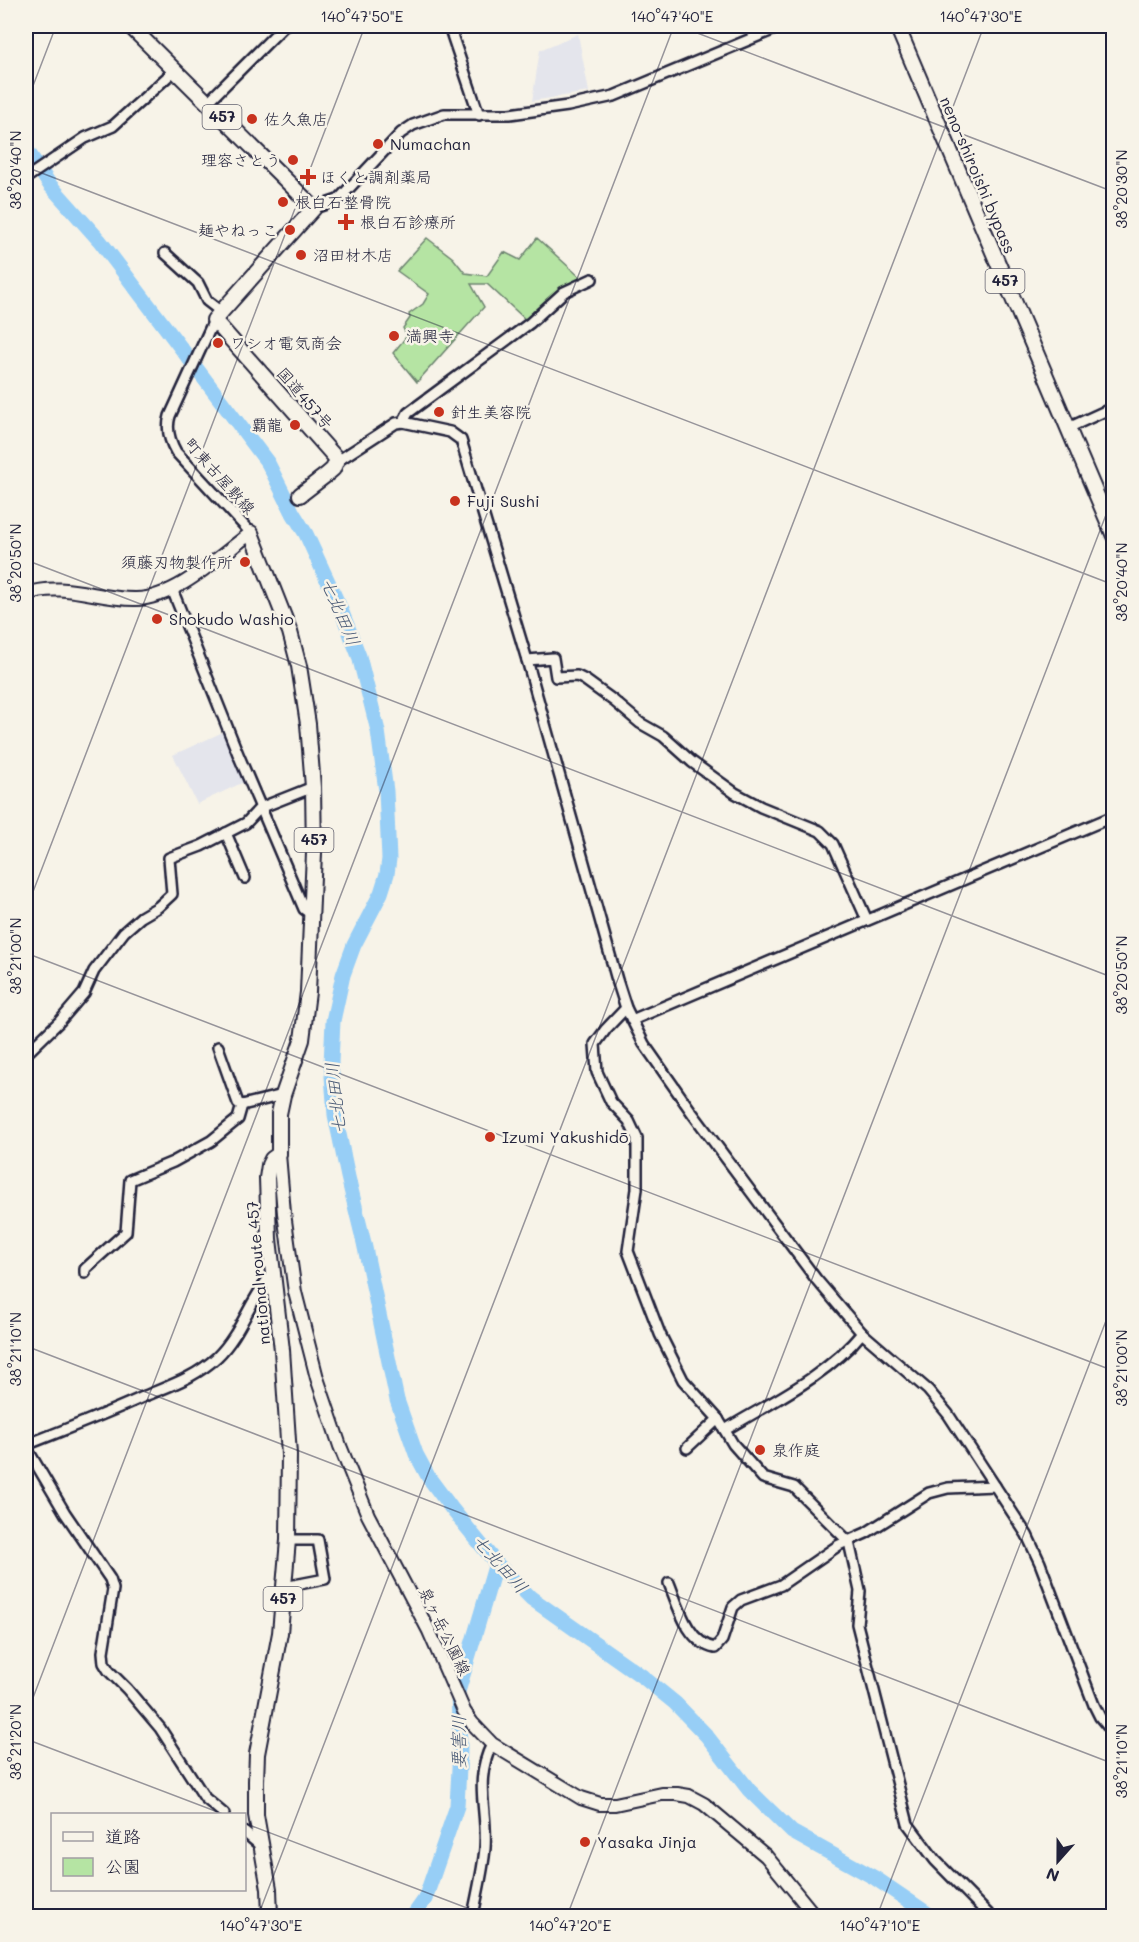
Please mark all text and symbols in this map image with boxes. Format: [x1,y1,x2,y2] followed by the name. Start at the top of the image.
[321,6,404,26] text: 140°47'50"E
[631,6,714,26] text: 140°47'40"E
[940,6,1023,26] text: 140°47'30"E
[936,93,1021,257] street label: neno-shiroishi bypass
[202,105,242,129] road number: 457
[264,108,328,129] place label: 佐久魚店
[245,112,259,126] marker: 佐久魚店
[5,131,25,210] text: 38°20'40"N
[390,133,471,154] place label: Numachan
[371,137,385,151] marker: Numachan
[201,149,281,170] place label: 理容さとう
[1111,150,1131,228] text: 38°20'30"N
[286,153,300,167] marker: 理容さとう
[320,166,432,187] place label: ほくと調剤薬局
[301,170,315,184] marker: ほくと調剤薬局
[295,191,391,212] place label: 根白石整骨院
[276,195,290,209] marker: 根白石整骨院
[360,211,456,232] place label: 根白石診療所
[337,213,355,231] marker: 根白石診療所
[198,219,278,240] place label: 麺やねっこ
[283,223,297,237] marker: 麺やねっこ
[313,244,393,265] place label: 沼田材木店
[294,248,308,262] marker: 沼田材木店
[986,269,1024,293] road number: 457
[406,325,454,346] place label: 満興寺
[387,329,401,343] marker: 満興寺
[230,332,342,353] place label: ワシオ電気商会
[211,336,225,350] marker: ワシオ電気商会
[273,362,338,433] street label: 国道457号
[451,401,531,422] place label: 針生美容院
[432,405,446,419] marker: 針生美容院
[251,414,283,435] place label: 覇龍
[288,418,302,432] marker: 覇龍
[180,433,260,518] street label: 町東古屋敷線
[467,490,540,511] place label: Fuji Sushi
[448,494,462,508] marker: Fuji Sushi
[5,524,25,602] text: 38°20'50"N
[1111,543,1131,622] text: 38°20'40"N
[121,551,233,572] place label: 須藤刃物製作所
[238,555,252,569] marker: 須藤刃物製作所
[316,574,366,649] water label: 七北田川
[169,608,294,629] place label: Shokudo Washio
[150,612,164,626] marker: Shokudo Washio
[294,828,334,852] road number: 457
[5,918,25,994] text: 38°21'00"N
[1111,936,1131,1014] text: 38°20'50"N
[319,1061,351,1135] water label: 七北田川
[502,1126,628,1147] place label: Izumi Yakushidō
[483,1130,497,1144] marker: Izumi Yakushidō
[241,1200,274,1346] street label: national route 457
[5,1312,25,1386] text: 38°21'10"N
[1111,1330,1131,1406] text: 38°21'00"N
[772,1439,820,1460] place label: 泉作庭
[753,1443,767,1457] marker: 泉作庭
[468,1529,534,1598] water label: 七北田川
[415,1583,476,1679] street label: 泉ヶ岳公園線
[264,1587,302,1611] road number: 457
[5,1704,25,1780] text: 38°21'20"N
[446,1715,470,1769] water label: 要害川
[1111,1724,1131,1798] text: 38°21'10"N
[51,1813,246,1891] legend
[105,1824,141,1848] text: 道路
[597,1831,697,1852] place label: Yasaka Jinja
[1028,1831,1088,1891] north arrow
[578,1835,592,1849] marker: Yasaka Jinja
[105,1854,141,1878] text: 公園
[1043,1863,1062,1887] text: N
[220,1915,303,1935] text: 140°47'30"E
[529,1915,612,1935] text: 140°47'20"E
[840,1915,921,1935] text: 140°47'10"E

